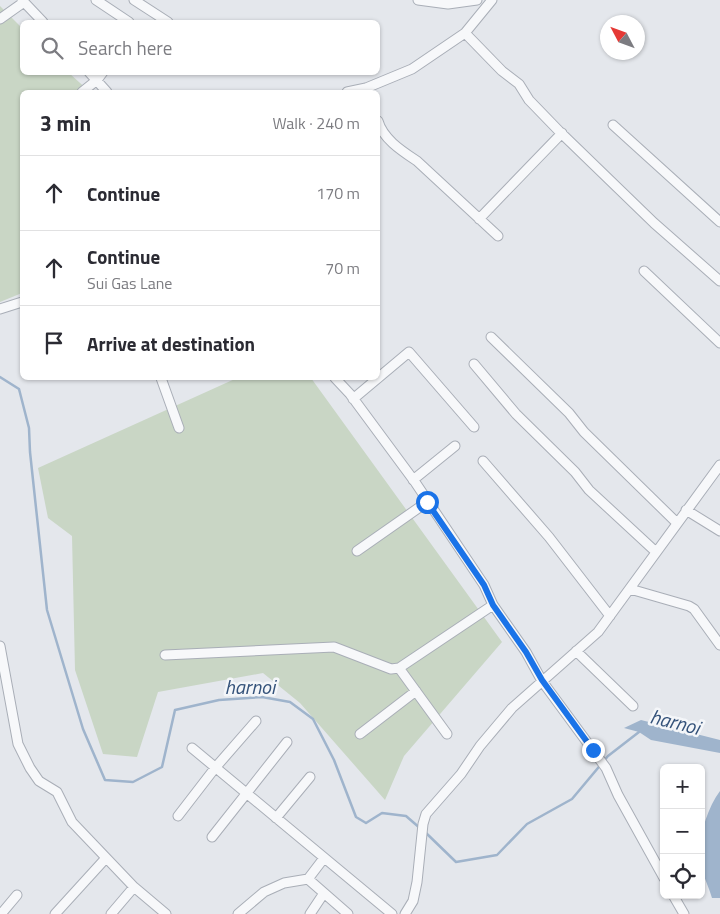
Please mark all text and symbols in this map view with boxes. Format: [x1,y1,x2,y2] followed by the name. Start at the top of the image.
[600,15,645,60] north arrow
[20,20,380,75] search box
[78,33,172,62] text: Search here
[38,34,66,62] icon: search
[40,107,91,139] text: 3 min
[272,111,360,135] text: Walk · 240 m
[40,179,68,207] icon: ahead
[87,179,160,208] text: Continue
[316,181,360,205] text: 170 m
[87,242,160,271] text: Continue
[40,254,68,282] icon: ahead
[325,256,360,280] text: 70 m
[87,271,172,295] text: Sui Gas Lane
[40,329,68,357] icon: arrive
[87,329,255,358] text: Arrive at destination
[416,491,439,514] route start
[225,671,278,702] water label: harnoi
[647,700,706,743] water label: harnoi
[582,739,605,762] route end
[660,764,705,899] map controls
[660,764,705,809] button: +
[660,809,705,854] button: −
[660,854,705,899] button: locate

